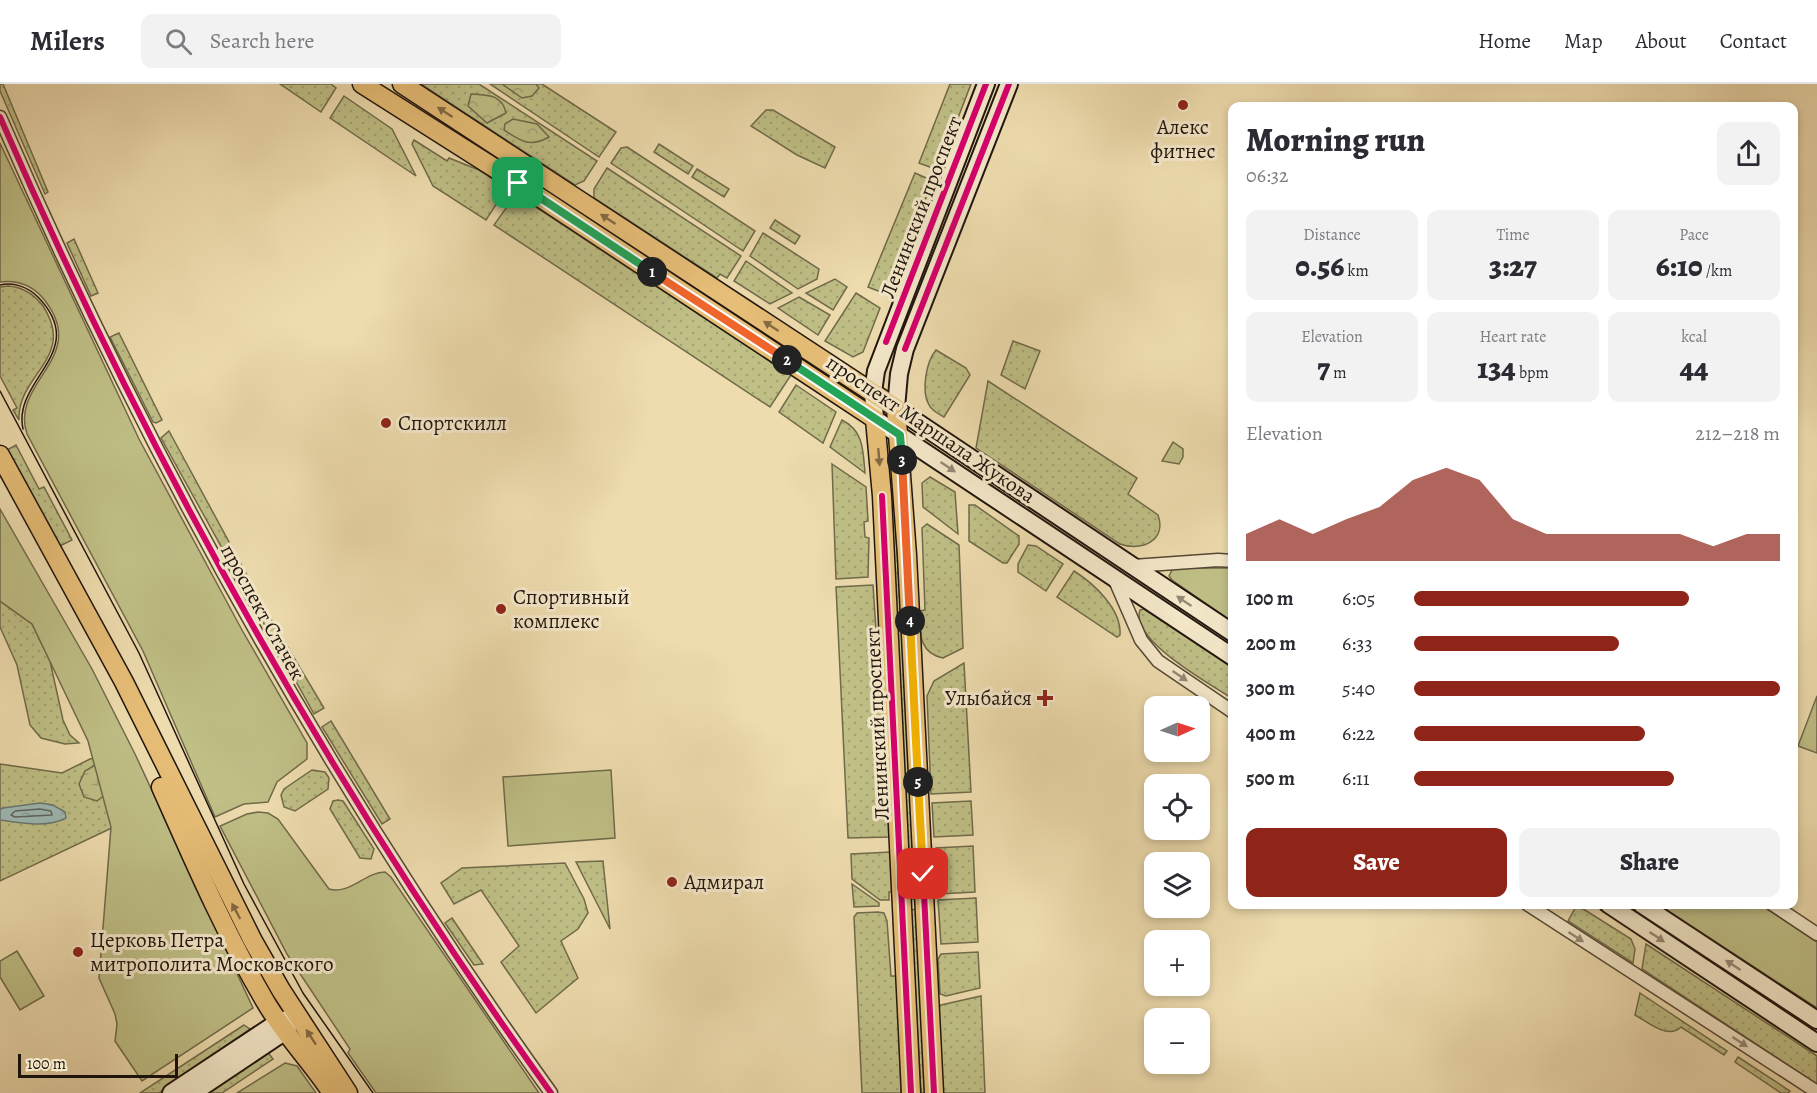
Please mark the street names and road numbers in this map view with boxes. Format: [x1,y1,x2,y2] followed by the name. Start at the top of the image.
[873,112,969,302] street label: Ленинский проспект
[821,348,1041,510] street label: проспект Маршала Жукова
[214,539,312,685] street label: проспект Стачек
[858,627,896,821] street label: Ленинский проспект

